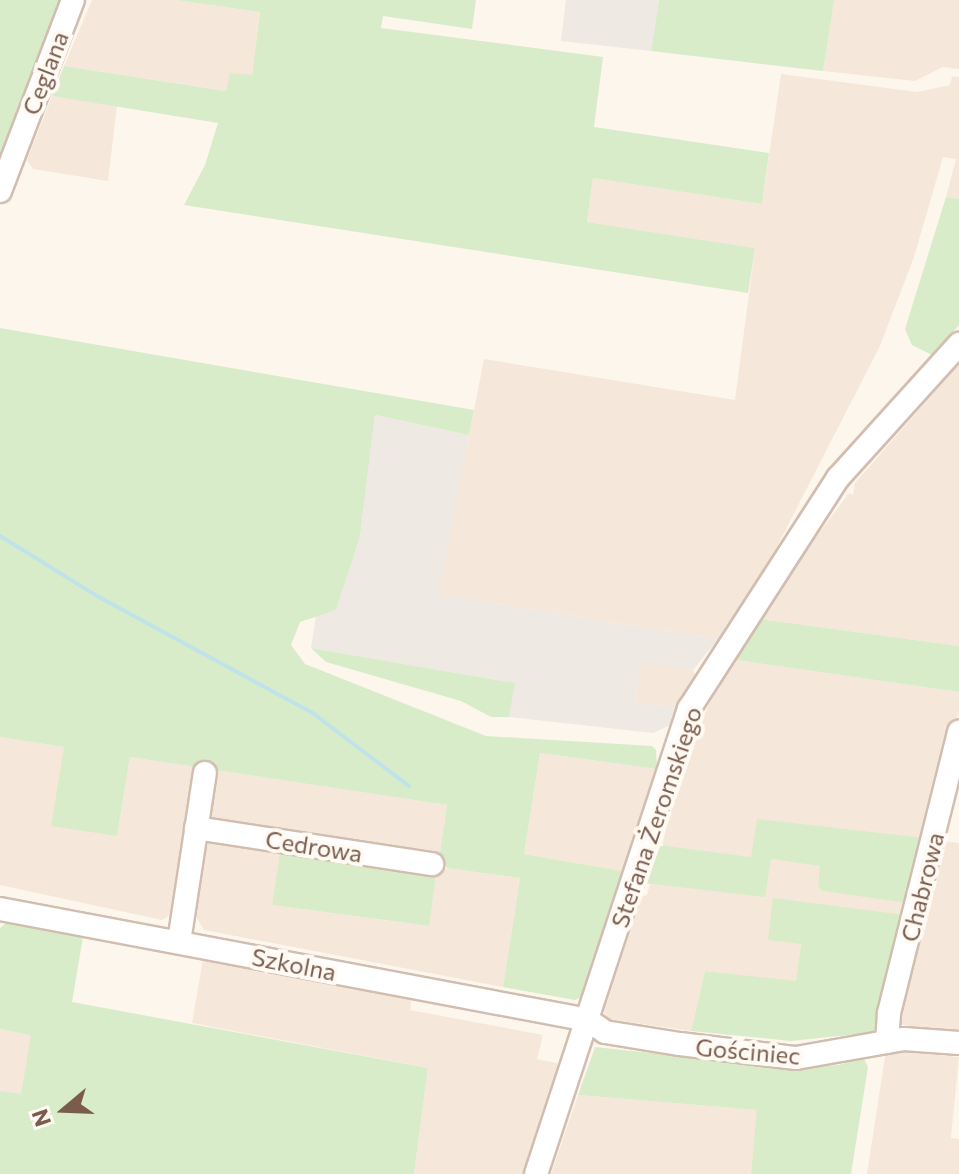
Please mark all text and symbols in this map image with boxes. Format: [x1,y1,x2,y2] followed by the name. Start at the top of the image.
[16,27,74,119] street label: Ceglana
[605,703,707,931] street label: Stefana Żeromskiego
[264,824,364,868] street label: Cedrowa
[895,829,949,945] street label: Chabrowa
[249,942,339,986] street label: Szkolna
[694,1032,802,1070] street label: Gościniec
[24,1070,104,1150] north arrow
[25,1106,56,1130] text: N

